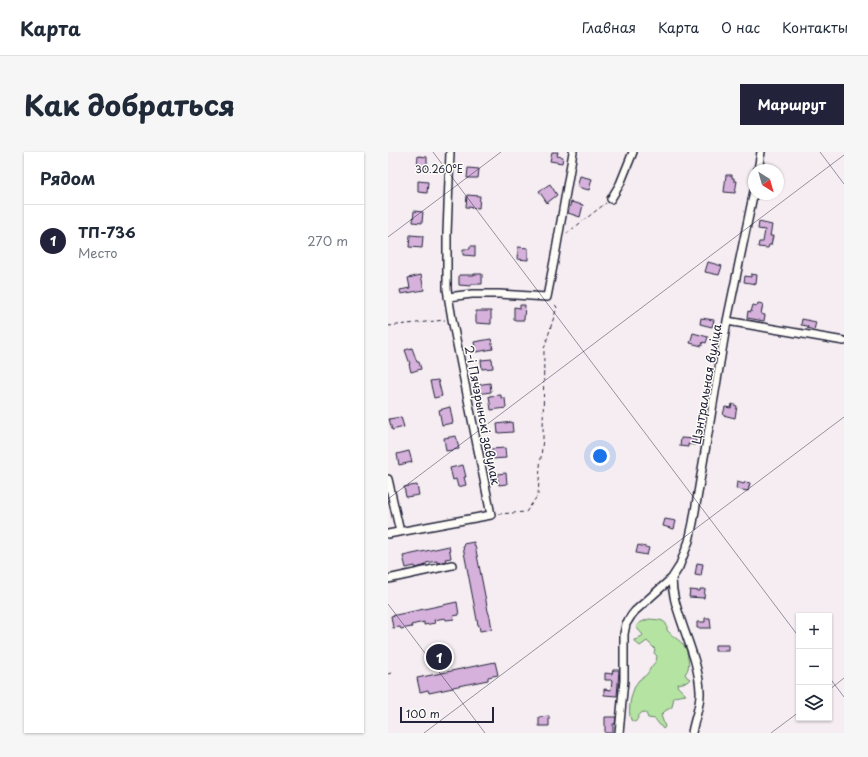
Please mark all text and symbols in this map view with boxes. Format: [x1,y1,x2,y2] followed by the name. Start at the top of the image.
[20,14,81,42] text: Карта
[582,17,636,38] text: Главная
[658,17,699,38] text: Карта
[721,17,760,38] text: О нас
[782,17,848,38] text: Контакты
[24,83,235,126] text: Как добраться
[740,84,844,125] button: Маршрут
[415,161,463,176] text: 30.260°E
[748,164,784,200] north arrow
[40,165,95,191] text: Рядом
[78,220,135,243] text: ТП-736
[50,231,56,250] text: 1
[307,231,348,250] text: 270 m
[78,243,118,262] text: Место
[687,322,726,446] street label: Цэнтральная вуліца
[461,344,506,487] street label: 2-і Пячэрынскі завулак
[590,446,610,466] your location
[796,613,832,721] map controls
[796,613,832,649] button: +
[426,642,452,672] pin: 1
[796,649,832,685] button: −
[796,685,832,721] button: layers
[400,705,494,724] scale bar
[406,705,440,722] text: 100 m

